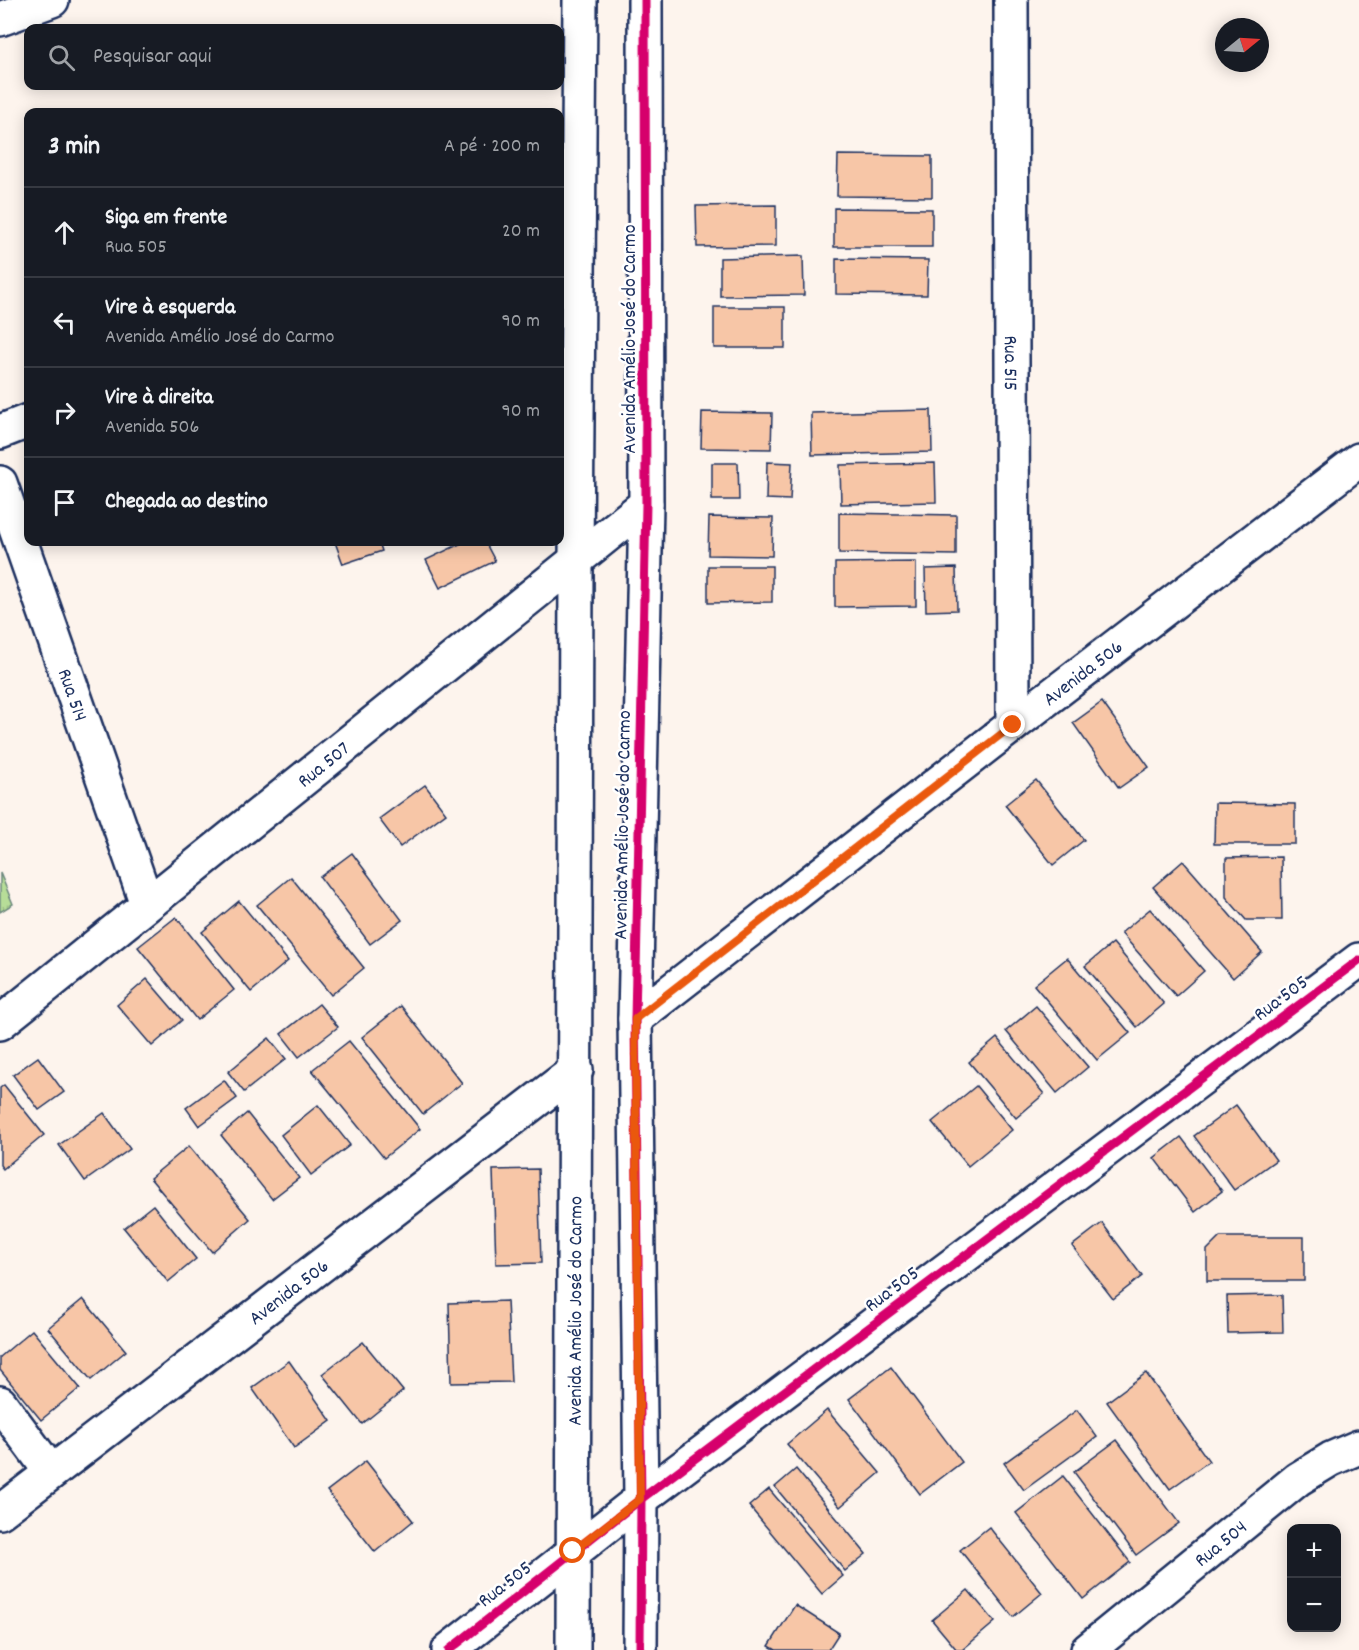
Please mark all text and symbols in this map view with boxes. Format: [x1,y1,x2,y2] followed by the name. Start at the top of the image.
[1215,18,1269,72] north arrow
[24,24,564,90] search box
[45,41,78,74] icon: search
[93,42,212,73] text: Pesquisar aqui
[48,129,100,166] text: 3 min
[444,133,540,161] text: A pé · 200 m
[105,203,227,234] text: Siga em frente
[48,216,81,249] icon: ahead
[502,218,540,246] text: 20 m
[617,224,645,454] street label: Avenida Amélio José do Carmo
[105,234,167,262] text: Rua 505
[105,293,235,324] text: Vire à esquerda
[48,306,81,339] icon: left
[502,308,540,336] text: 90 m
[105,324,334,352] text: Avenida Amélio José do Carmo
[995,335,1023,391] street label: Rua 515
[105,383,213,414] text: Vire à direita
[48,396,81,429] icon: right
[502,398,540,426] text: 90 m
[105,414,199,442] text: Avenida 506
[48,486,81,519] icon: arrive
[105,487,268,518] text: Chegada ao destino
[1038,635,1130,714] street label: Avenida 506
[49,665,93,726] street label: Rua 514
[608,710,640,940] street label: Avenida Amélio José do Carmo
[999,711,1025,737] route end
[292,736,357,796] street label: Rua 507
[1249,970,1315,1029] street label: Rua 505
[563,1196,591,1426] street label: Avenida Amélio José do Carmo
[244,1254,336,1333] street label: Avenida 506
[860,1261,926,1320] street label: Rua 505
[1189,1515,1254,1575] street label: Rua 504
[1287,1524,1341,1632] map controls
[1287,1524,1341,1578] button: +
[559,1537,585,1563] route start
[473,1555,539,1615] street label: Rua 505
[1287,1578,1341,1632] button: −

